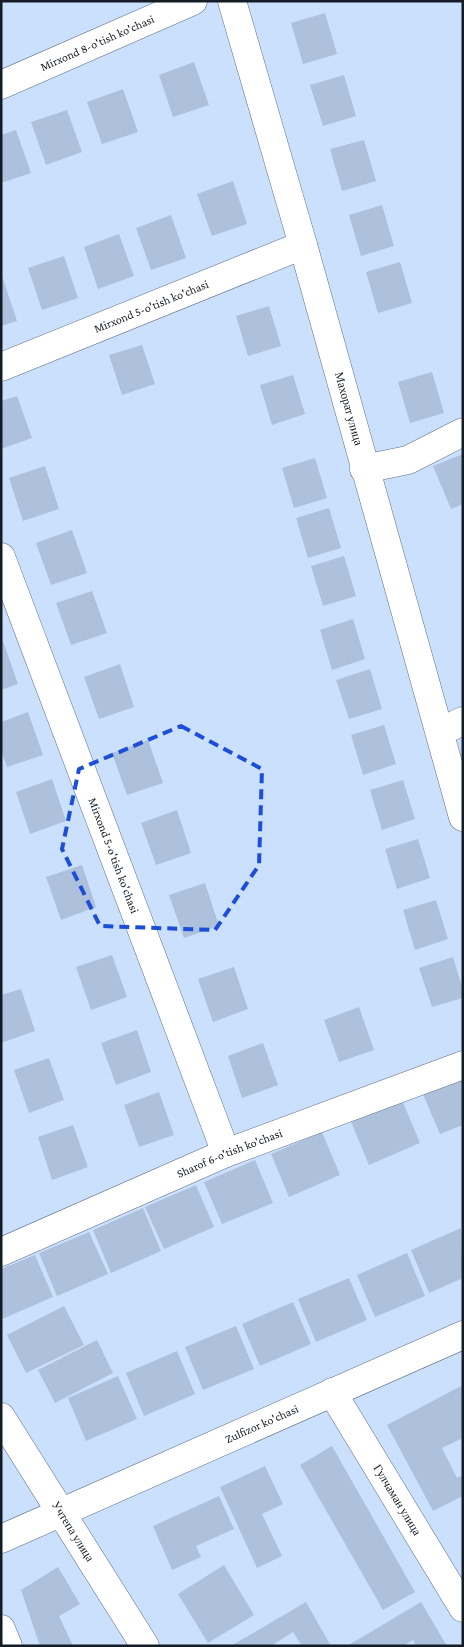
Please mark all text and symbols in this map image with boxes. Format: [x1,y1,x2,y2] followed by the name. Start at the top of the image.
[38,12,156,74] street label: Mirxond 8-o'tish ko'chasi
[92,277,211,336] street label: Mirxond 5-o'tish ko'chasi
[332,370,366,448] street label: Махорат улица
[86,796,142,915] street label: Mirxond 5-o'tish ko'chasi
[175,1126,284,1181] street label: Sharof 6-o'tish ko'chasi
[223,1402,301,1446] street label: Zulfizor ko'chasi
[370,1462,425,1538] street label: Гулчаман улица
[49,1498,97,1565] street label: Учтепа улица

